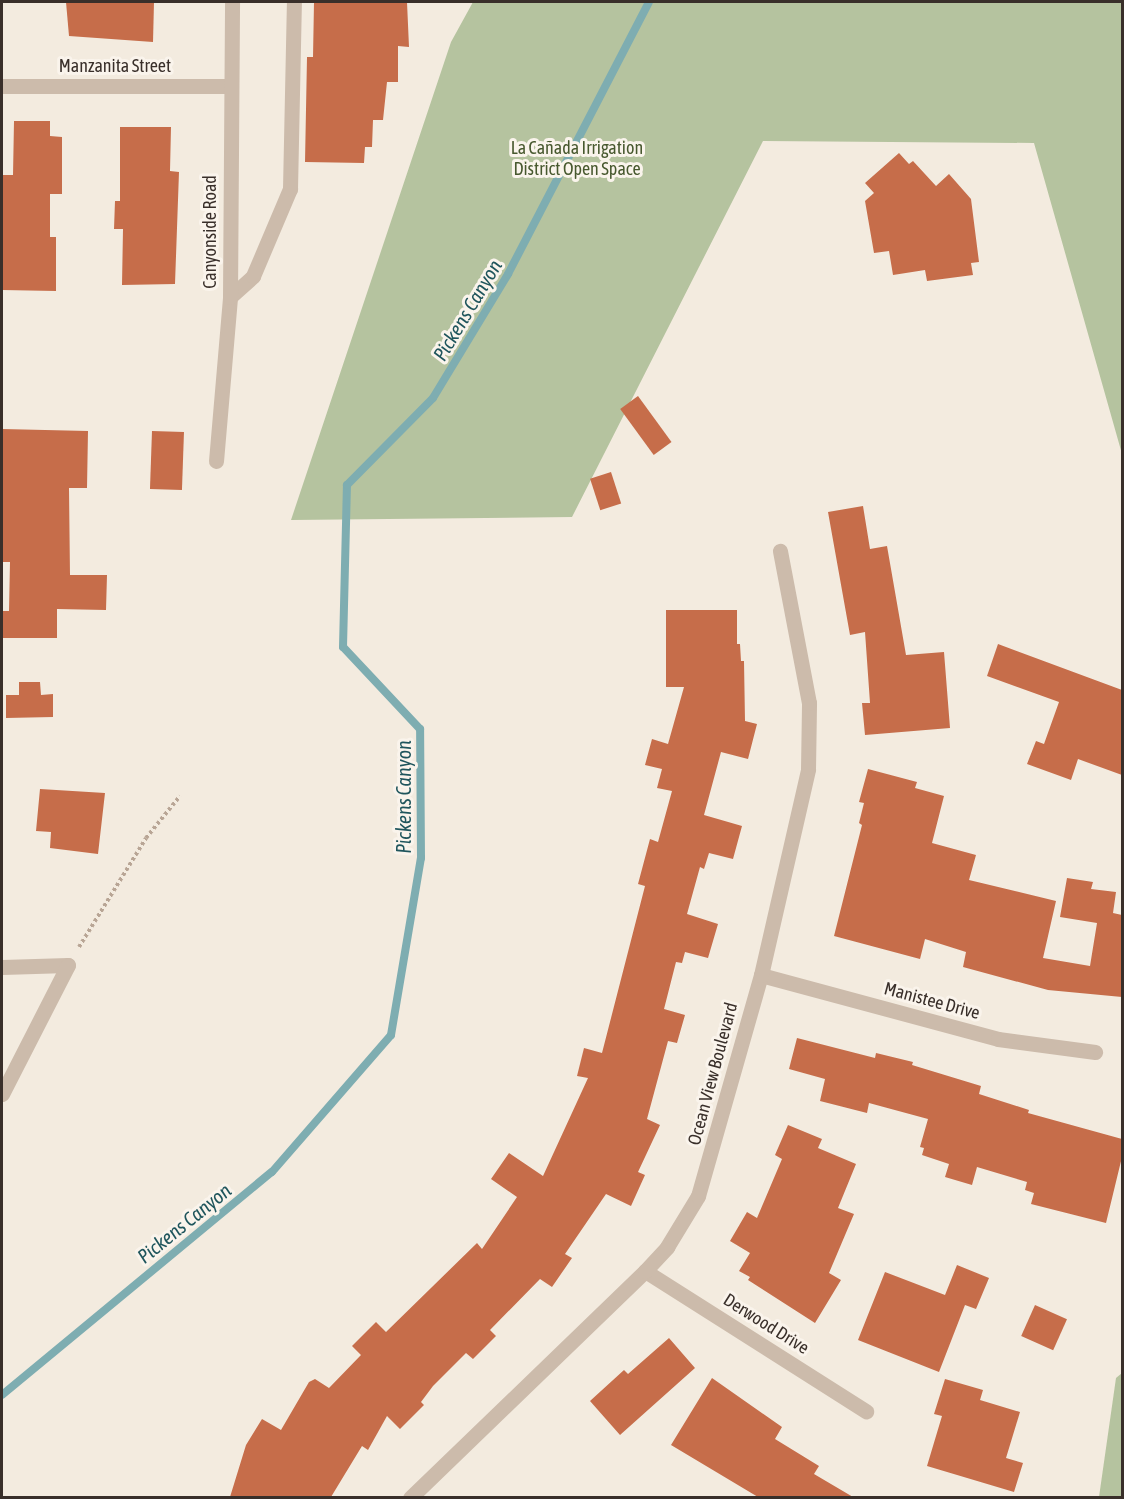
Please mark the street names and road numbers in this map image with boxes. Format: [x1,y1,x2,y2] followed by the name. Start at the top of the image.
[59,55,171,77] street label: Manzanita Street
[199,175,221,289] street label: Canyonside Road
[882,978,982,1024] street label: Manistee Drive
[684,1000,742,1148] street label: Ocean View Boulevard
[719,1289,813,1359] street label: Derwood Drive

